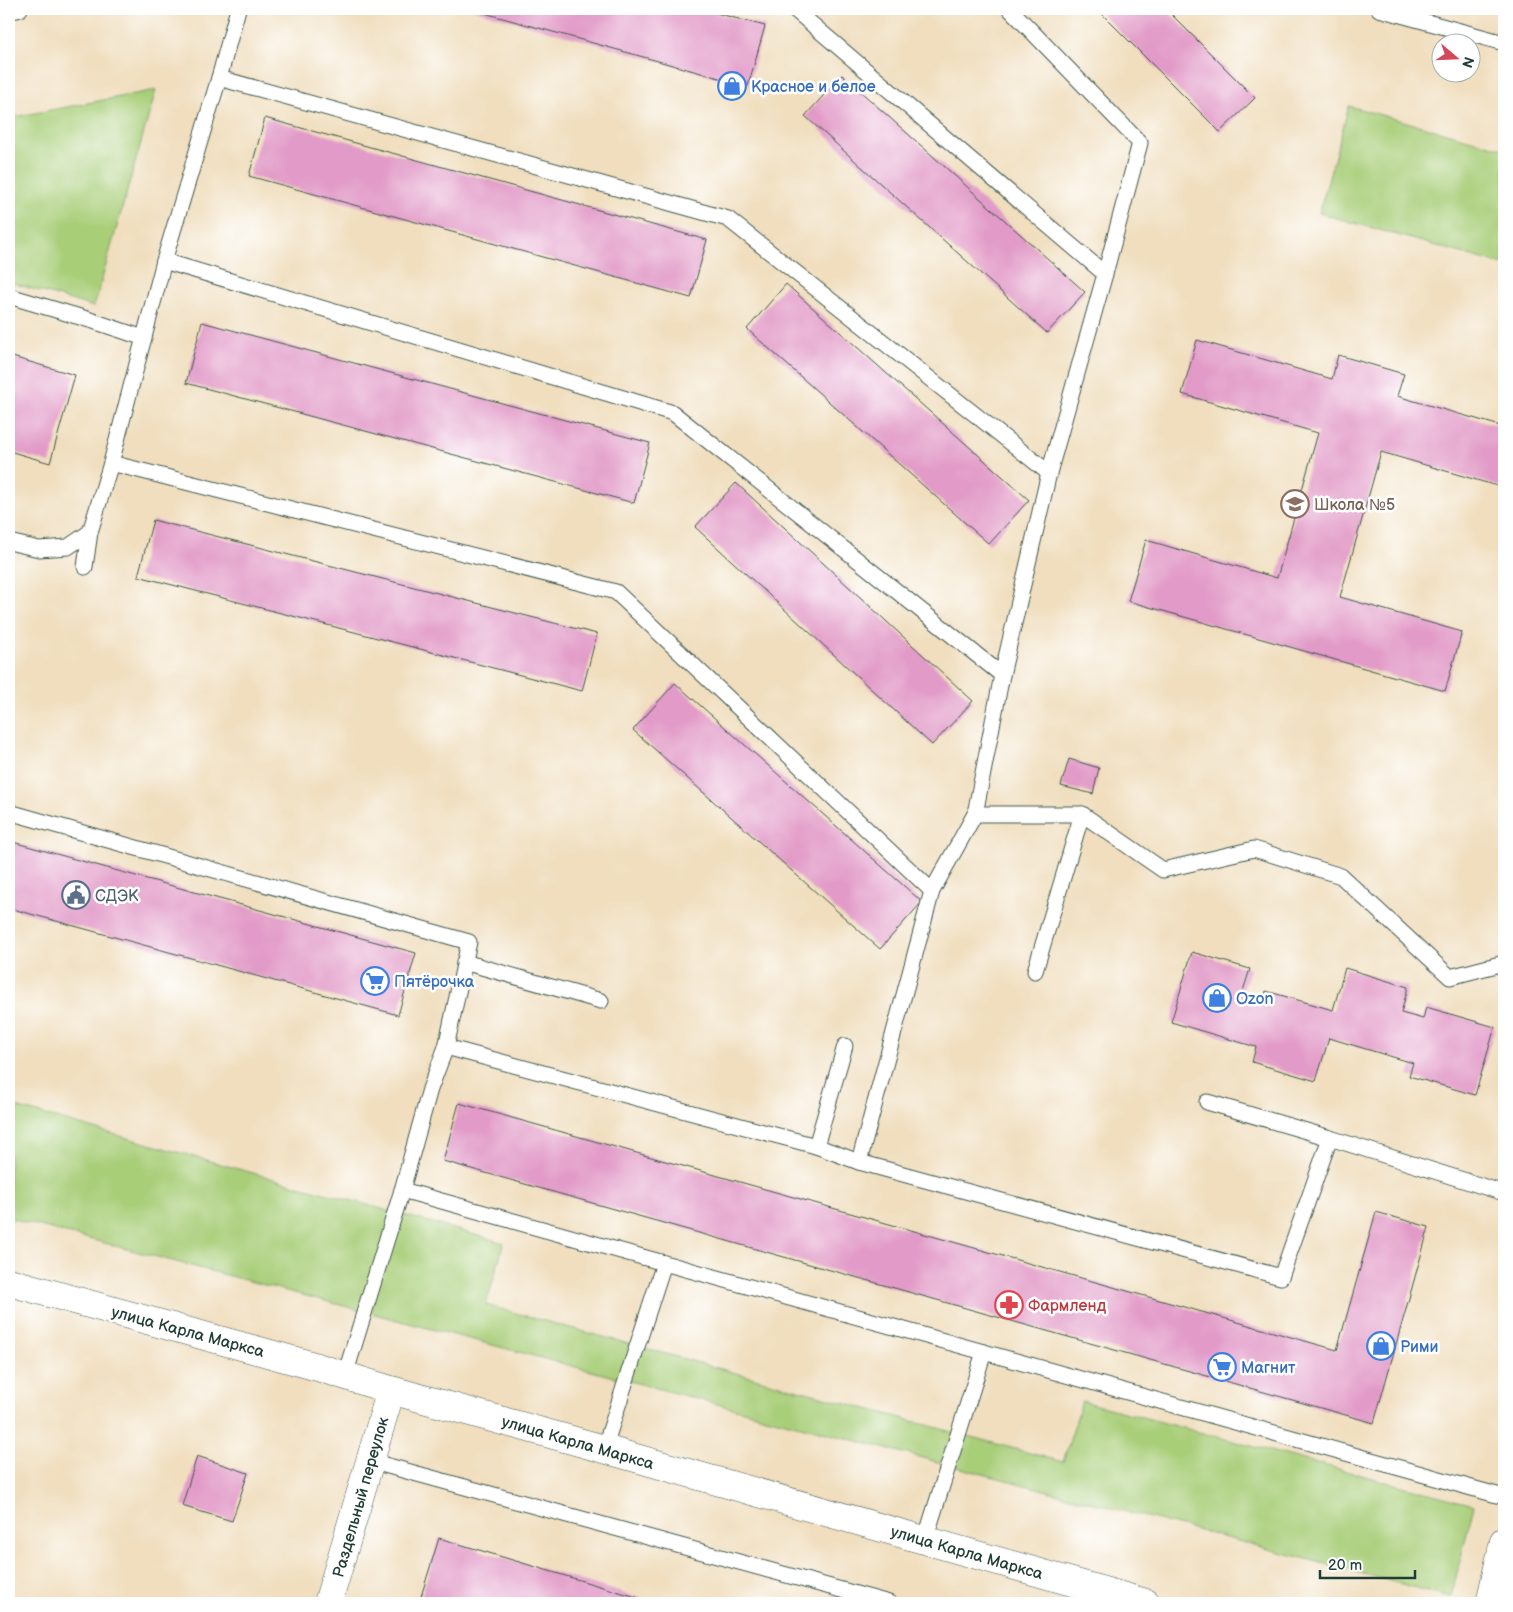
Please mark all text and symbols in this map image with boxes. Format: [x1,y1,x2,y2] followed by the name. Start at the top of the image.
[1430,32,1480,82] north arrow
[1458,54,1478,70] text: N
[717,71,747,101] shop icon: Красное и белое
[751,78,876,97] place label: Красное и белое
[1280,489,1310,519] school or university icon: Школа №5
[1314,496,1395,515] place label: Школа №5
[61,880,91,910] public building icon: СДЭК
[95,887,139,906] place label: СДЭК
[360,966,390,996] supermarket icon: Пятёрочка
[394,973,475,992] place label: Пятёрочка
[1202,983,1232,1013] shop icon: Ozon
[1236,990,1274,1009] place label: Ozon
[994,1290,1024,1320] pharmacy icon: Фармленд
[1028,1297,1106,1316] place label: Фармленд
[109,1303,267,1362] street label: улица Карла Маркса
[1366,1331,1396,1361] shop icon: Рими
[1400,1338,1439,1357] place label: Рими
[1207,1352,1237,1382] supermarket icon: Магнит
[1241,1359,1296,1378] place label: Магнит
[499,1413,656,1474] street label: улица Карла Маркса
[329,1414,394,1580] street label: Раздельный переулок
[888,1523,1045,1584] street label: улица Карла Маркса
[1320,1547,1416,1579] scale bar
[1328,1556,1362,1575] text: 20 m

